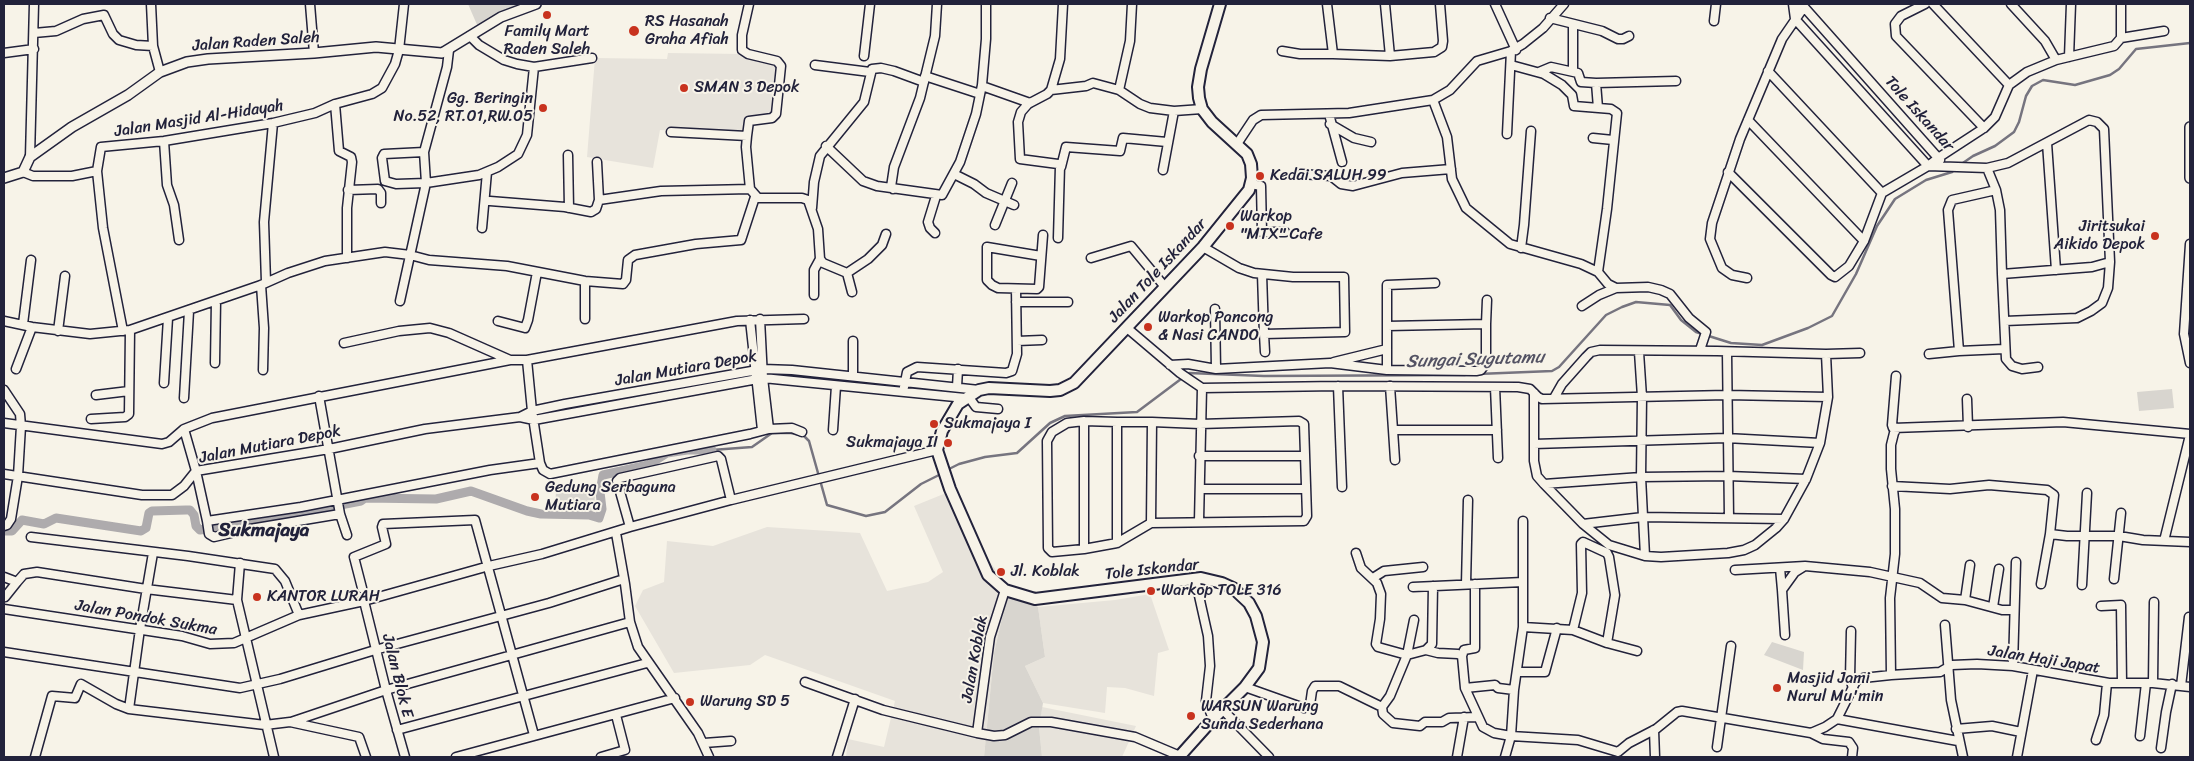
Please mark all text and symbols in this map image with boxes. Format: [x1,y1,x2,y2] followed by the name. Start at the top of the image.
[541,9,553,21] marker: Family Mart Raden Saleh
[645,12,729,50] place label: RS Hasanah Graha Afiah
[504,22,590,60] place label: Family Mart Raden Saleh
[627,24,641,38] marker: RS Hasanah Graha Afiah
[192,28,320,56] street label: Jalan Raden Saleh
[1880,72,1958,156] street label: Tole Iskandar
[694,78,799,98] place label: SMAN 3 Depok
[678,82,690,94] marker: SMAN 3 Depok
[393,89,533,127] place label: Gg. Beringin No.52, RT.01,RW.05
[113,96,285,142] street label: Jalan Masjid Al-Hidayah
[537,102,549,114] marker: Gg. Beringin No.52, RT.01,RW.05
[1270,166,1387,186] place label: Kedai SALUH 99
[1254,170,1266,182] marker: Kedai SALUH 99
[1240,207,1323,245] place label: Warkop "MTX" Cafe
[1105,215,1211,327] street label: Jalan Tole Iskandar
[2054,217,2145,255] place label: Jiritsukai Aikido Depok
[1224,220,1236,232] marker: Warkop "MTX" Cafe
[2149,230,2161,242] marker: Jiritsukai Aikido Depok
[1158,308,1273,346] place label: Warkop Pancong & Nasi CANDO
[1142,321,1154,333] marker: Warkop Pancong & Nasi CANDO
[614,347,758,391] street label: Jalan Mutiara Depok
[1405,347,1545,373] water label: Sungai Sugutamu
[944,414,1031,434] place label: Sukmajaya I
[928,418,940,430] marker: Sukmajaya I
[198,422,342,468] street label: Jalan Mutiara Depok
[846,433,938,453] place label: Sukmajaya II
[942,437,954,449] marker: Sukmajaya II
[545,478,676,516] place label: Gedung Serbaguna Mutiara
[529,491,541,503] marker: Gedung Serbaguna Mutiara
[219,520,309,542] district label: Sukmajaya
[1104,556,1200,584] street label: Tole Iskandar
[1011,562,1080,582] place label: Jl. Koblak
[995,566,1007,578] marker: Jl. Koblak
[1161,581,1282,601] place label: Warkop TOLE 316
[1145,585,1157,597] marker: Warkop TOLE 316
[267,587,380,607] place label: KANTOR LURAH
[251,591,263,603] marker: KANTOR LURAH
[73,596,219,640] street label: Jalan Pondok Sukma
[958,614,992,704] street label: Jalan Koblak
[377,632,417,720] street label: Jalan Blok E
[1987,642,2101,678] street label: Jalan Haji Japat
[1787,669,1883,707] place label: Masjid Jami Nurul Mu'min
[1771,682,1783,694] marker: Masjid Jami Nurul Mu'min
[700,692,790,712] place label: Warung SD 5
[684,696,696,708] marker: Warung SD 5
[1201,697,1323,735] place label: WARSUN Warung Sunda Sederhana
[1185,710,1197,722] marker: WARSUN Warung Sunda Sederhana

